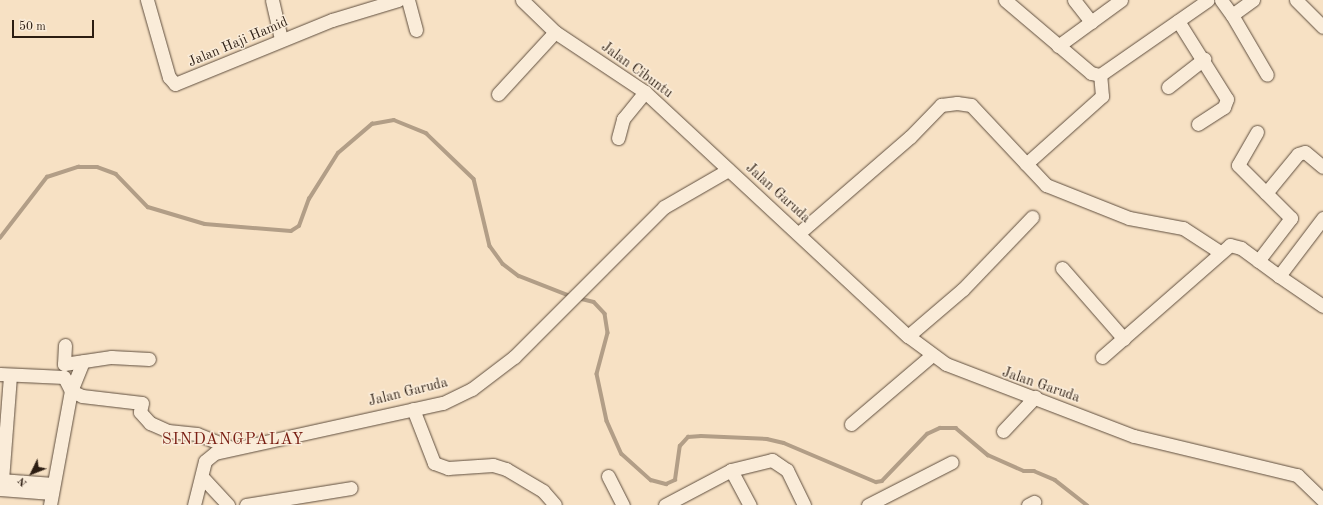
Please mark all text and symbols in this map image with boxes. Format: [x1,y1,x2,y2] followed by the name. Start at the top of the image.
[14,12,96,38] scale bar
[186,13,290,71] street label: Jalan Haji Hamid
[19,21,46,33] text: 50 m
[598,38,676,102] street label: Jalan Cibuntu
[742,160,814,226] street label: Jalan Garuda
[1000,364,1082,406] street label: Jalan Garuda
[367,374,449,410] street label: Jalan Garuda
[162,430,304,450] district label: SINDANGPALAY
[12,453,52,493] north arrow
[16,475,30,488] text: N

